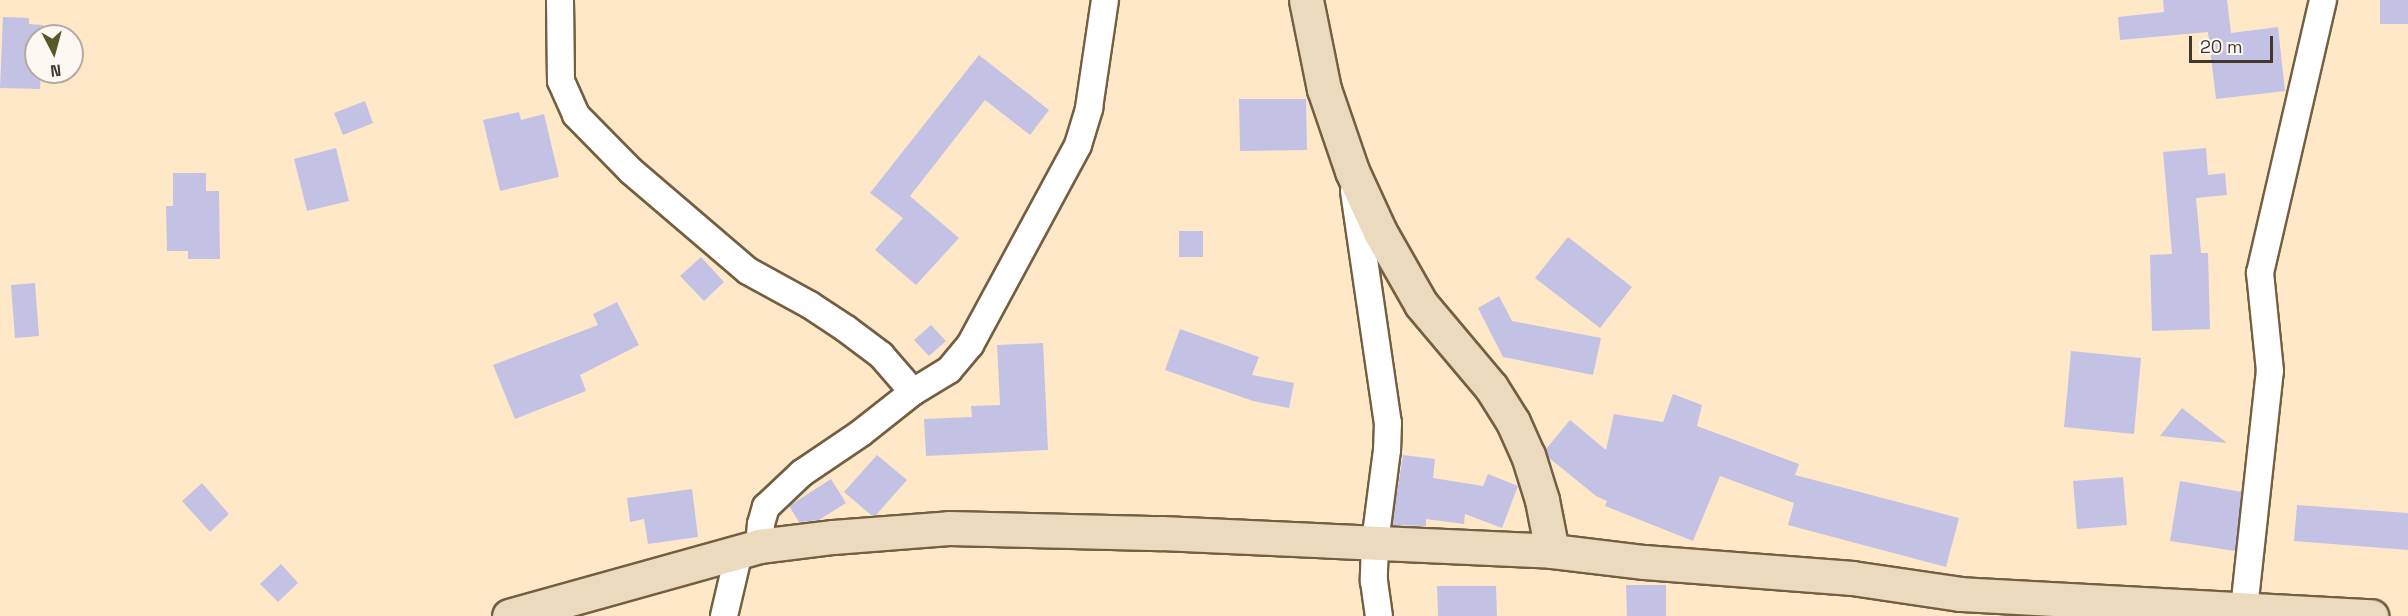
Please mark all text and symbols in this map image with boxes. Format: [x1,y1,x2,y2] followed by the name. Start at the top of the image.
[24,24,84,84] north arrow
[2192,24,2276,62] scale bar
[2200,35,2243,58] text: 20 m
[49,59,62,81] text: N

